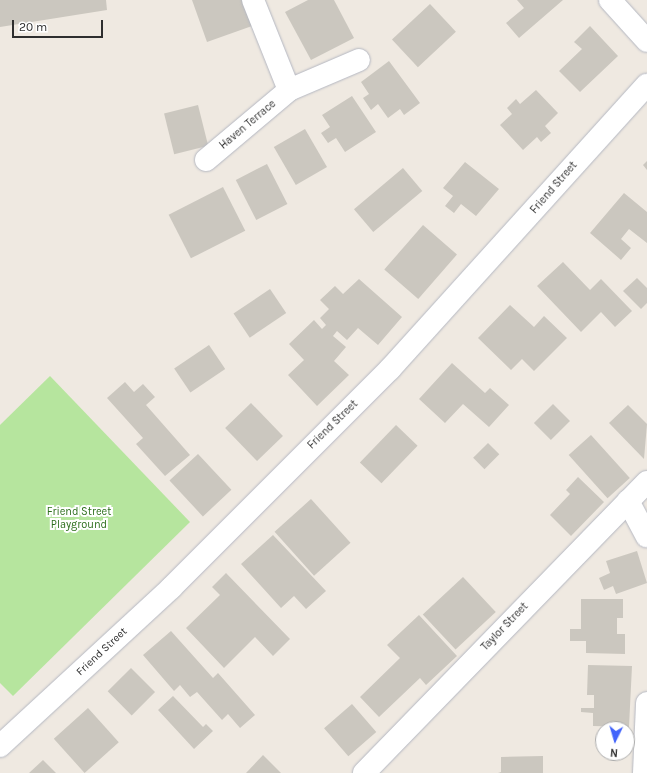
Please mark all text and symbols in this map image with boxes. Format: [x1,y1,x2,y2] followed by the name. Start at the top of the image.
[14,12,105,38] scale bar
[19,20,47,34] text: 20 m
[217,98,279,152] street label: Haven Terrace
[528,159,580,217] street label: Friend Street
[305,398,361,452] street label: Friend Street
[47,506,111,532] park label: Friend Street Playground
[479,600,531,654] street label: Taylor Street
[74,625,130,679] street label: Friend Street
[595,721,635,761] north arrow
[610,746,619,759] text: N

